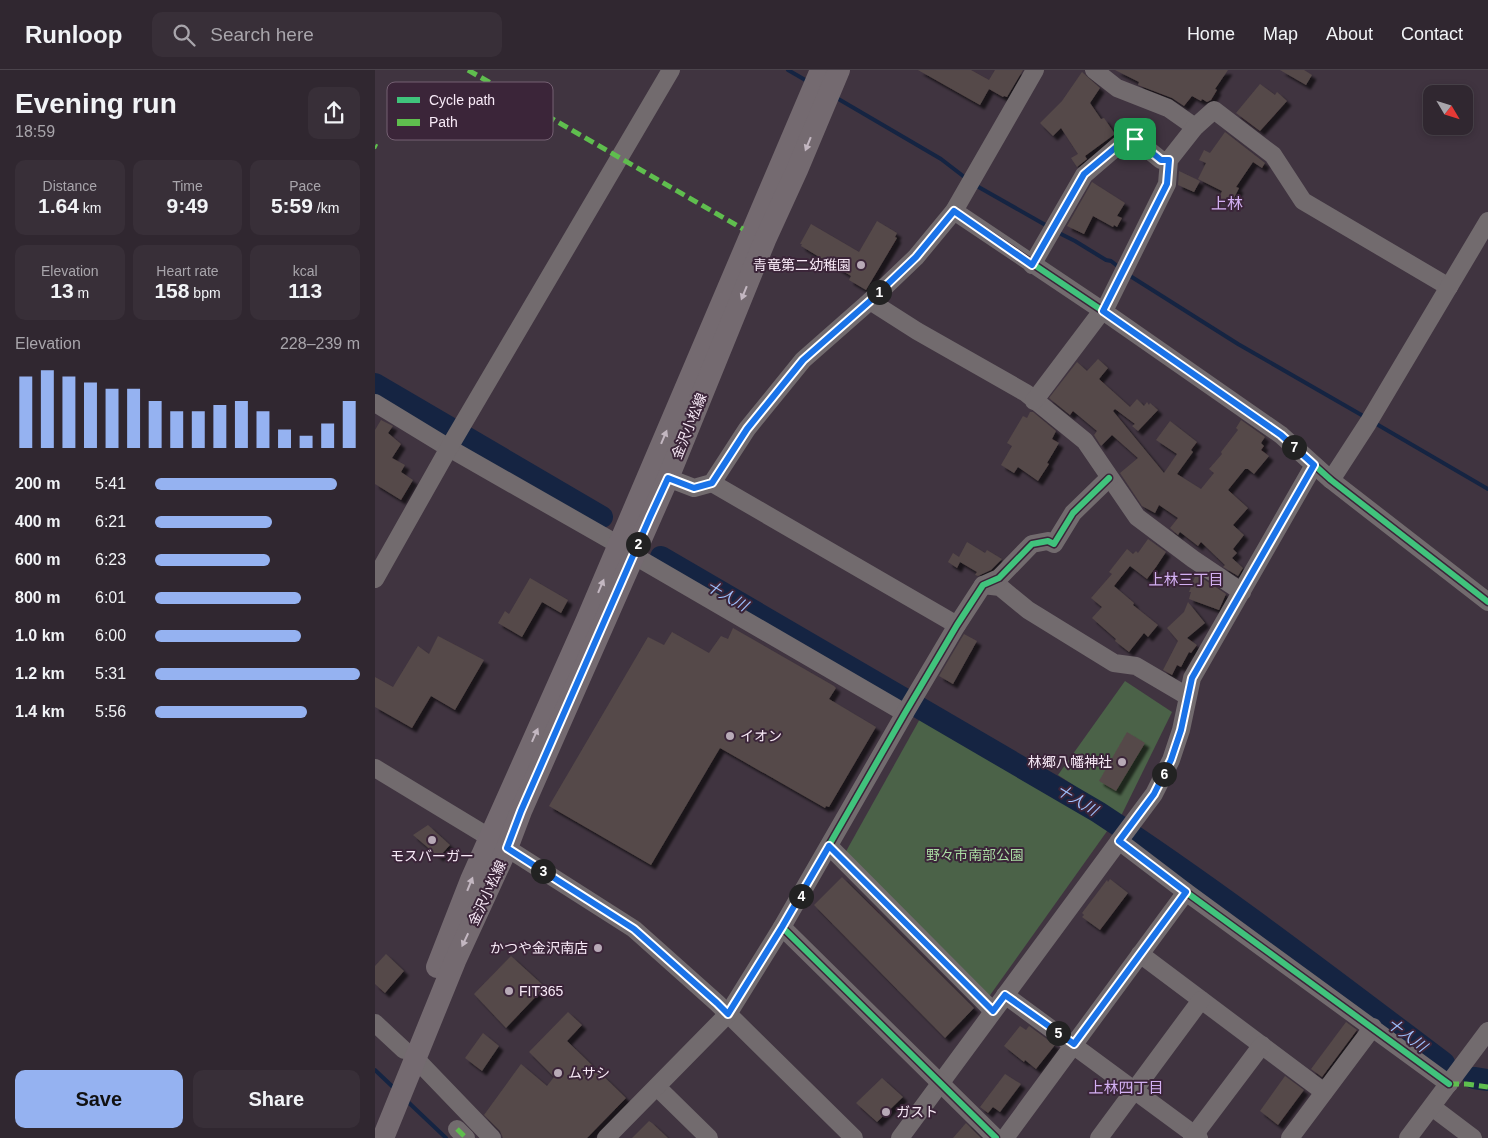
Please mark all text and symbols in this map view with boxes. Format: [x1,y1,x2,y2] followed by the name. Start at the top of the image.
[152,12,502,57] search box
[25,21,122,48] text: Runloop
[170,21,198,49] icon: search
[210,24,314,45] text: Search here
[1187,24,1235,44] text: Home
[1263,24,1298,44] text: Map
[1326,24,1373,44] text: About
[1401,24,1463,44] text: Contact
[387,82,553,140] legend
[1423,85,1473,135] north arrow
[1423,85,1473,135] map controls
[308,87,360,139] button: share
[15,88,177,119] text: Evening run
[429,92,495,108] text: Cycle path
[429,114,458,130] text: Path
[1114,118,1156,160] pin
[15,123,55,140] text: 18:59
[1121,125,1149,153] icon: arrive
[803,137,811,151] one-way arrow
[43,178,97,194] text: Distance
[172,178,203,194] text: Time
[289,178,321,194] text: Pace
[38,194,79,217] text: 1.64
[166,194,209,217] text: 9:49
[271,194,313,217] text: 5:59
[1211,195,1243,212] district label: 上林
[79,200,102,216] text: km
[313,200,339,216] text: /km
[753,257,851,273] place label: 青竜第二幼稚園
[855,259,867,271] marker: 青竜第二幼稚園
[41,263,99,279] text: Elevation
[156,263,219,279] text: Heart rate
[293,263,318,279] text: kcal
[50,279,74,302] text: 13
[154,279,189,302] text: 158
[288,279,322,302] text: 113
[867,280,891,304] pin: 1
[876,284,883,300] text: 1
[74,285,89,301] text: m
[189,285,221,301] text: bpm
[739,286,747,300] one-way arrow
[15,335,81,352] text: Elevation
[280,335,360,352] text: 228–239 m
[668,391,710,461] street label: 金沢小松線
[661,430,669,444] one-way arrow
[1281,434,1307,460] pin: 7
[1291,439,1298,455] text: 7
[15,475,60,492] text: 200 m
[95,475,126,492] text: 5:41
[15,513,60,530] text: 400 m
[95,513,126,530] text: 6:21
[625,532,651,556] pin: 2
[635,536,642,552] text: 2
[15,551,60,568] text: 600 m
[95,551,126,568] text: 6:23
[1148,571,1224,588] district label: 上林三丁目
[704,577,753,615] water label: 十人川
[597,578,605,593] one-way arrow
[15,589,60,606] text: 800 m
[95,589,126,606] text: 6:01
[15,627,65,644] text: 1.0 km
[95,627,126,644] text: 6:00
[15,665,65,682] text: 1.2 km
[95,665,126,682] text: 5:31
[15,703,65,720] text: 1.4 km
[95,703,126,720] text: 5:56
[532,728,540,742] one-way arrow
[740,728,782,744] place label: イオン
[724,730,736,742] marker: イオン
[1028,754,1112,770] place label: 林郷八幡神社
[1116,756,1128,768] marker: 林郷八幡神社
[1151,762,1177,786] pin: 6
[1161,766,1168,782] text: 6
[1054,781,1103,819] water label: 十人川
[426,834,438,846] marker: モスバーガー
[926,847,1024,863] park label: 野々市南部公園
[390,848,474,864] place label: モスバーガー
[465,858,509,928] street label: 金沢小松線
[531,858,555,884] pin: 3
[540,863,547,879] text: 3
[466,876,474,891] one-way arrow
[789,884,813,908] pin: 4
[798,888,805,904] text: 4
[460,933,469,948] one-way arrow
[490,940,588,956] place label: かつや金沢南店
[592,942,604,954] marker: かつや金沢南店
[519,983,564,999] place label: FIT365
[503,985,515,997] marker: FIT365
[1384,1014,1432,1056] water label: 十人川
[1045,1020,1071,1046] pin: 5
[1055,1025,1062,1041] text: 5
[568,1065,610,1081] place label: ムサシ
[552,1067,564,1079] marker: ムサシ
[15,1070,183,1128] button: Save
[193,1070,360,1128] button: Share
[1088,1079,1164,1096] district label: 上林四丁目
[896,1104,938,1120] place label: ガスト
[880,1106,892,1118] marker: ガスト

